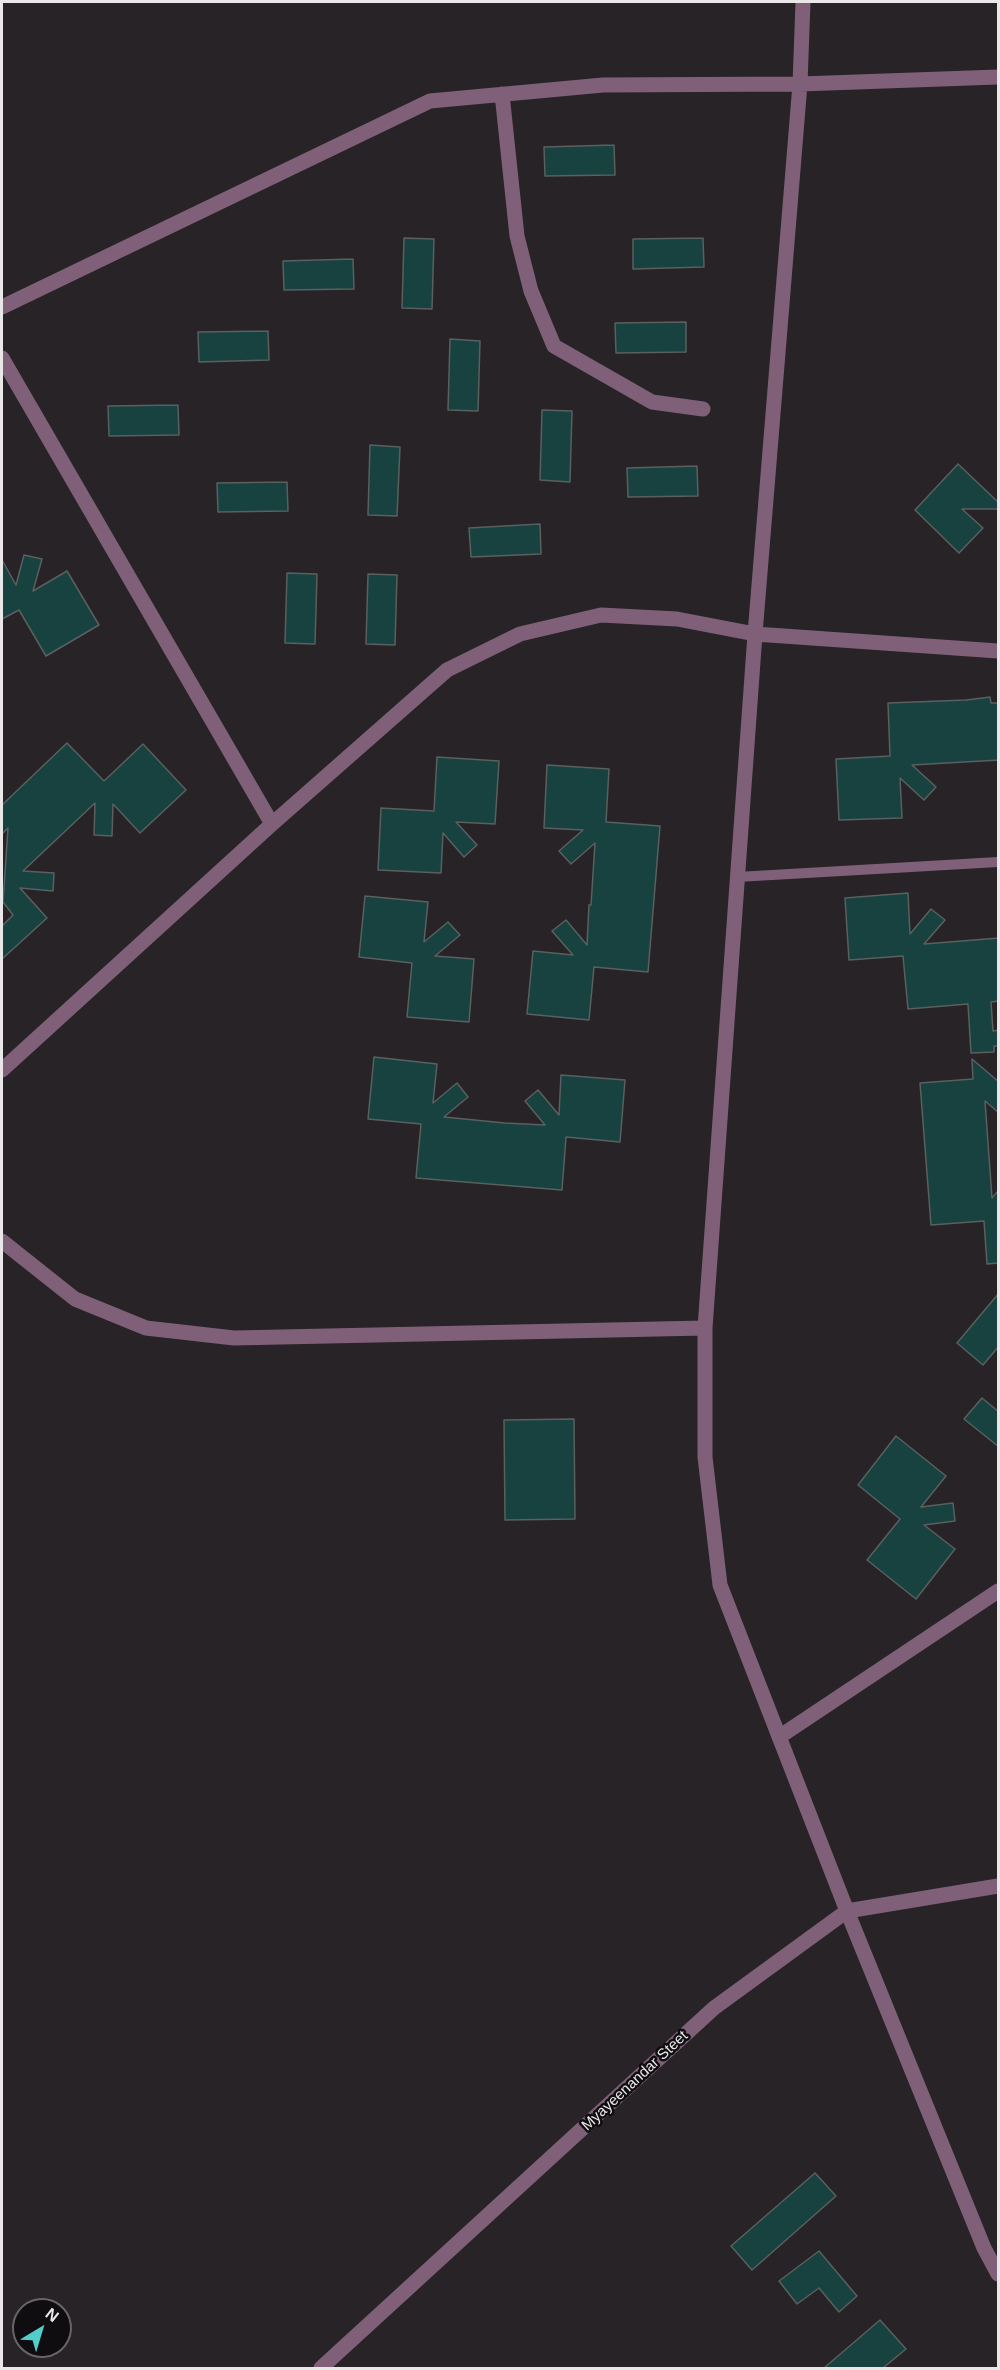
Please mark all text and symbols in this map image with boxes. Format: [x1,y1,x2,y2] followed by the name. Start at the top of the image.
[578,2027,692,2135] street label: Myayeenandar Steet
[12,2298,72,2358] north arrow
[42,2305,62,2325] text: N

